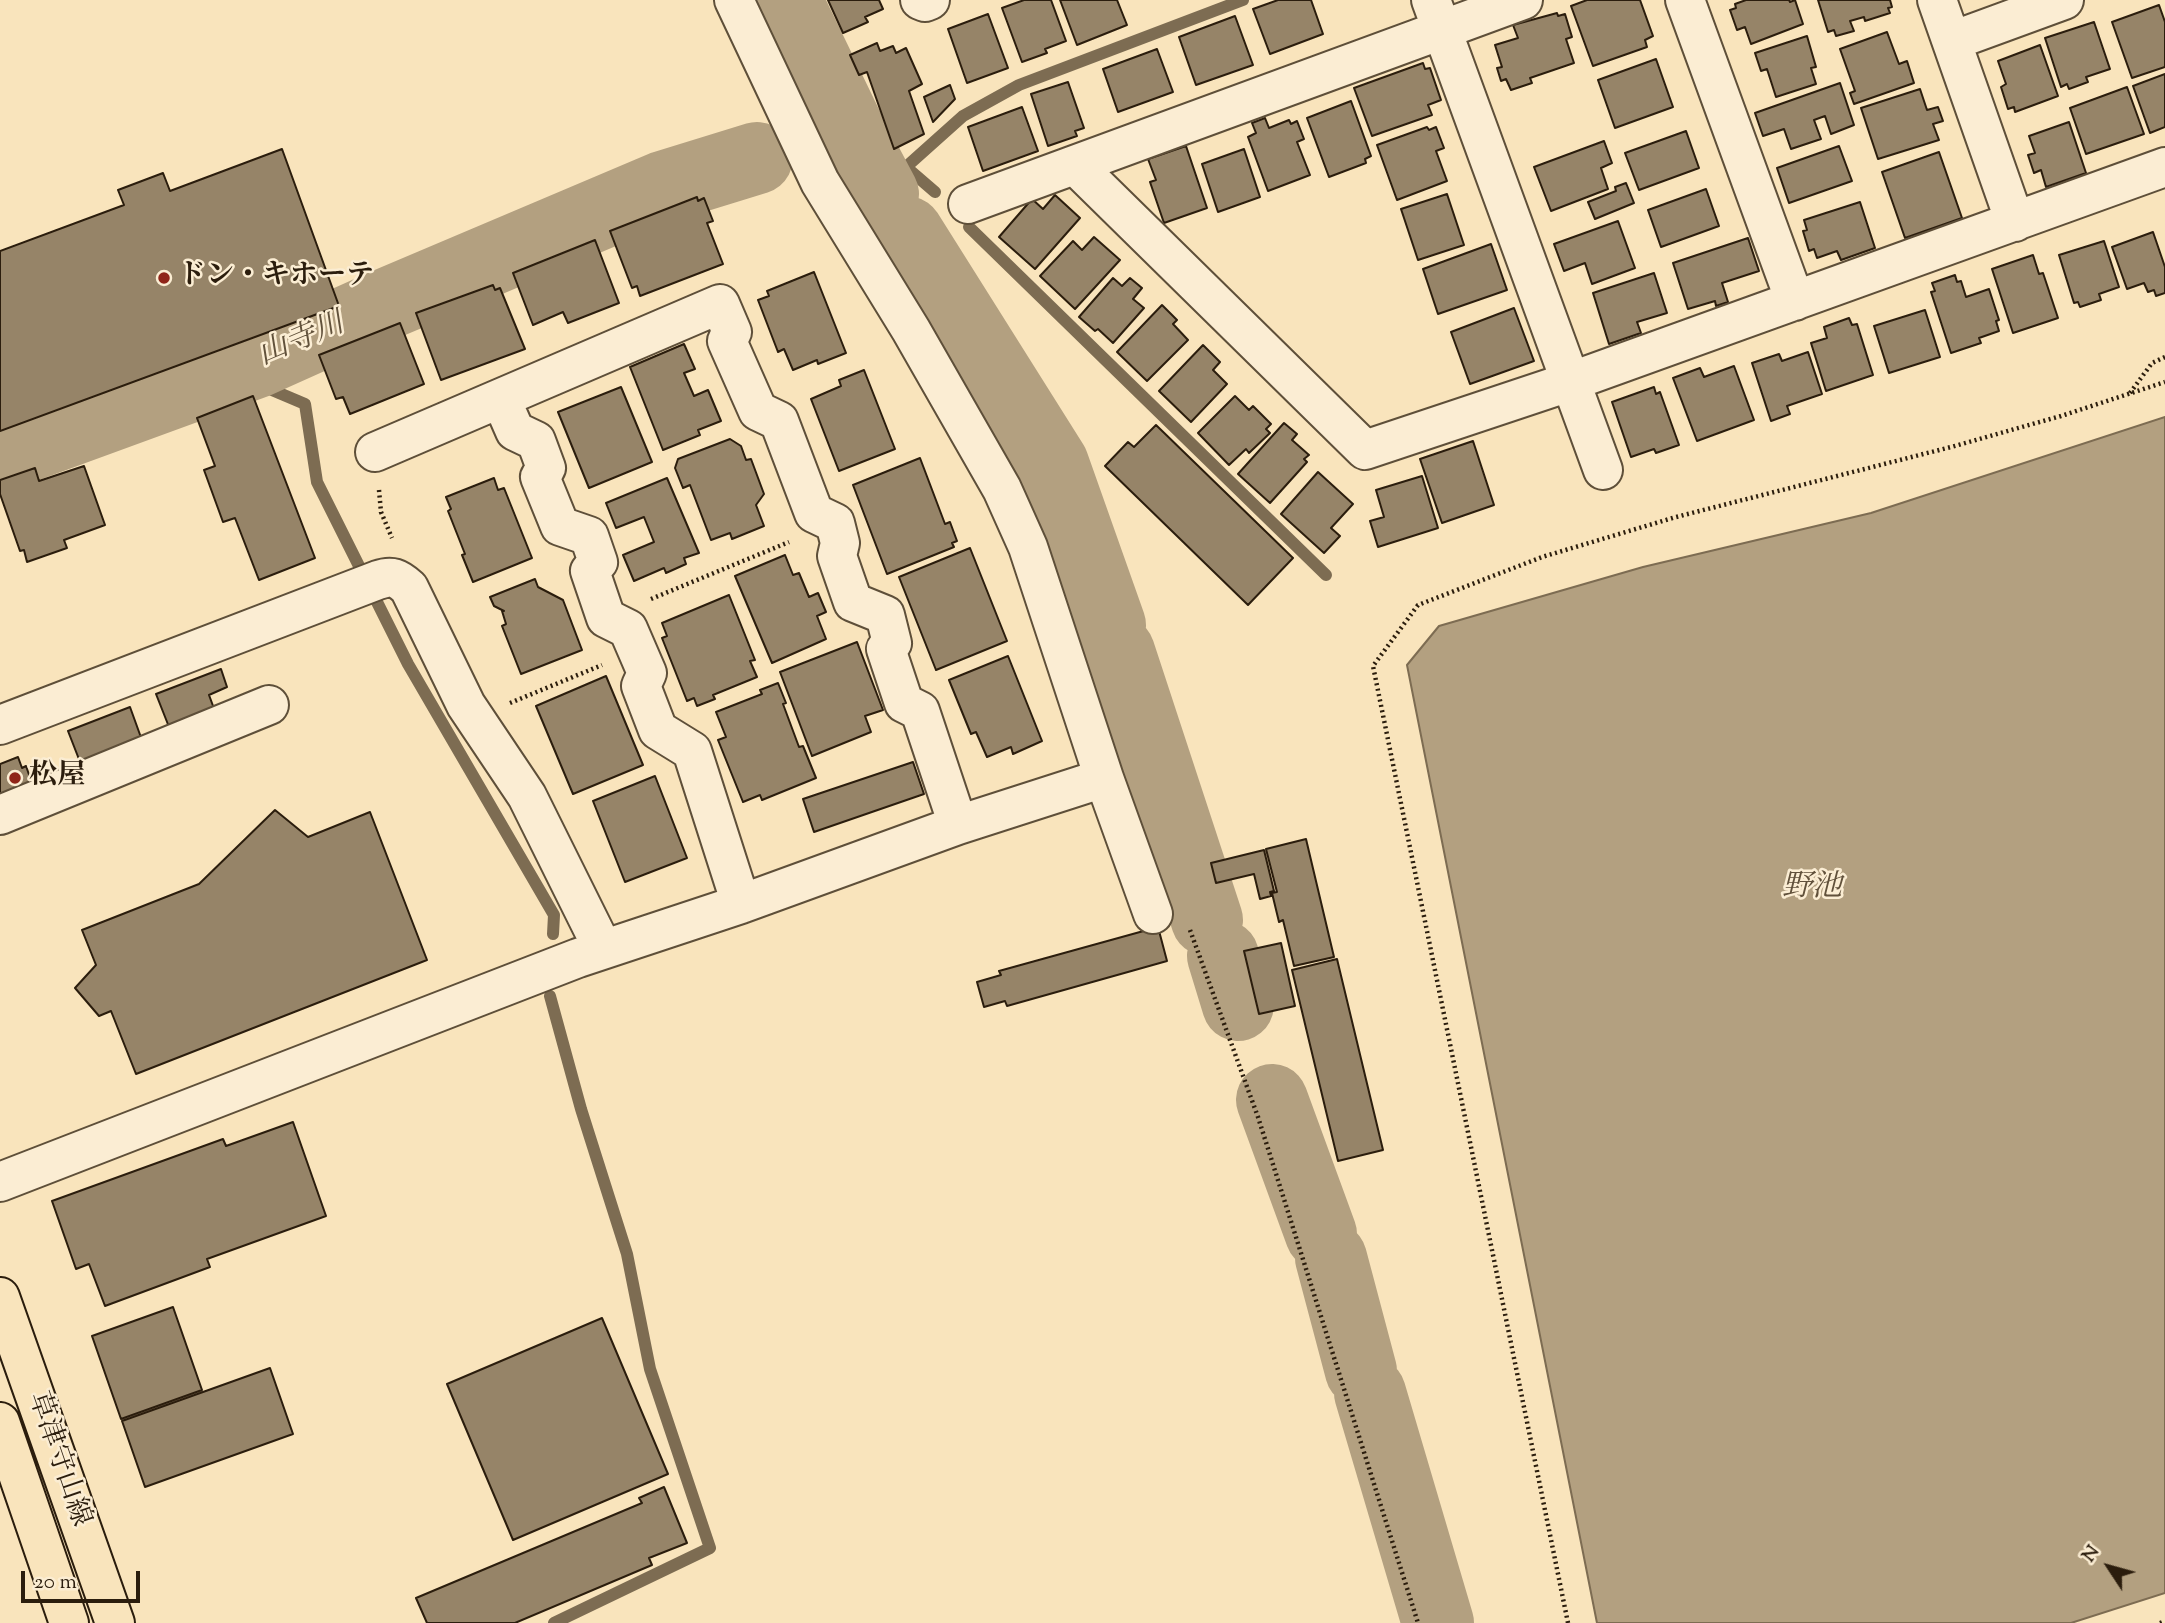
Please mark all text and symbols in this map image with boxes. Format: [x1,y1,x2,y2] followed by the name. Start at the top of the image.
[178,261,374,295] place label: ドン・キホーテ
[156,270,172,286] marker: ドン・キホーテ
[254,308,350,376] water label: 山寺川
[29,761,85,795] place label: 松屋
[7,770,23,786] marker: 松屋
[1782,872,1842,908] water label: 野池
[18,1388,96,1532] street label: 草津守山線
[2074,1532,2144,1602] north arrow
[2076,1540,2107,1568] text: N
[24,1556,144,1600] scale bar
[34,1568,77,1598] text: 20 m

